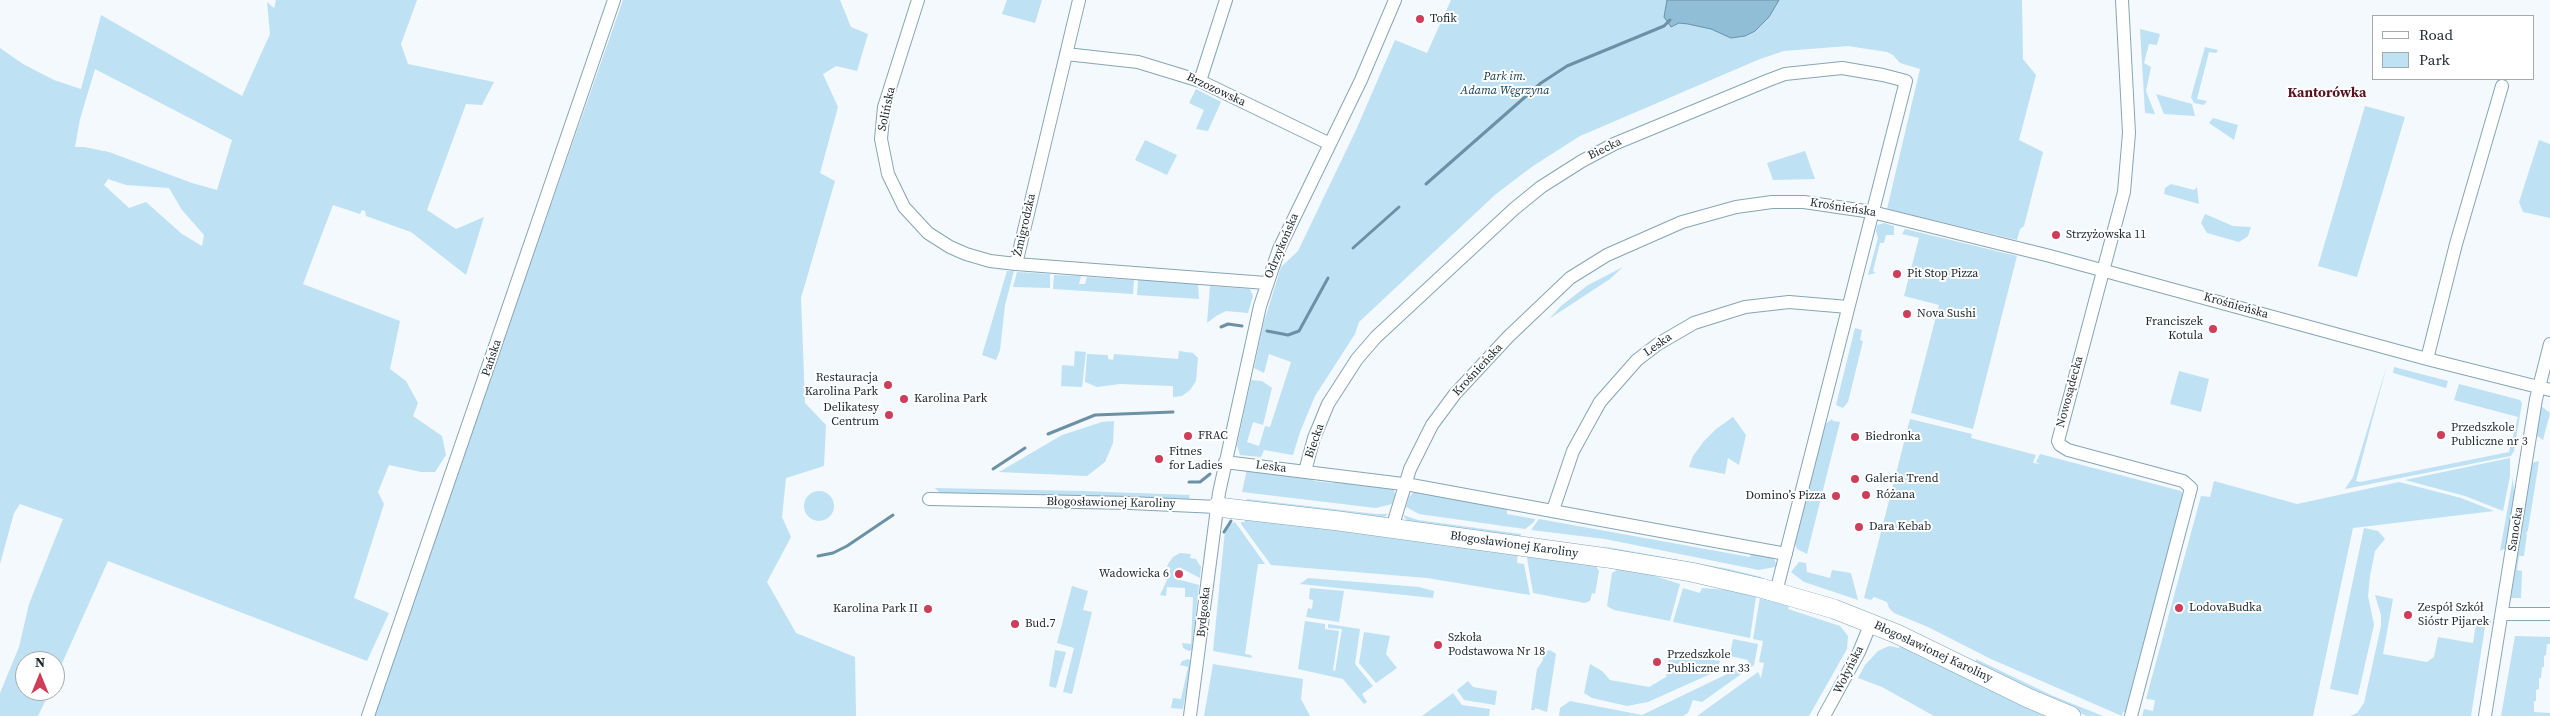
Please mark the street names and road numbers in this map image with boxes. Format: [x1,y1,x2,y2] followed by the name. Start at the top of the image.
[1184,70,1248,110] street label: Brzozowska
[875,86,899,132] street label: Solińska
[1586,135,1624,163] street label: Biecka
[1011,192,1039,258] street label: Żmigrodzka
[1809,196,1877,220] street label: Krośnieńska
[1262,211,1302,281] street label: Odrzykońska
[2202,290,2270,322] street label: Krośnieńska
[1641,330,1675,360] street label: Leska
[479,338,505,378] street label: Pańska
[1450,341,1506,399] street label: Krośnieńska
[2054,355,2086,429] street label: Nowosądecka
[1302,422,1328,460] street label: Biecka
[1255,458,1287,476] street label: Leska
[1046,495,1176,511] street label: Błogosławionej Karoliny
[2505,506,2527,552] street label: Sanocka
[1449,529,1579,561] street label: Błogosławionej Karoliny
[1194,586,1214,638] street label: Bydgoska
[1871,618,1995,686] street label: Błogosławionej Karoliny
[1831,644,1867,696] street label: Wołyńska

